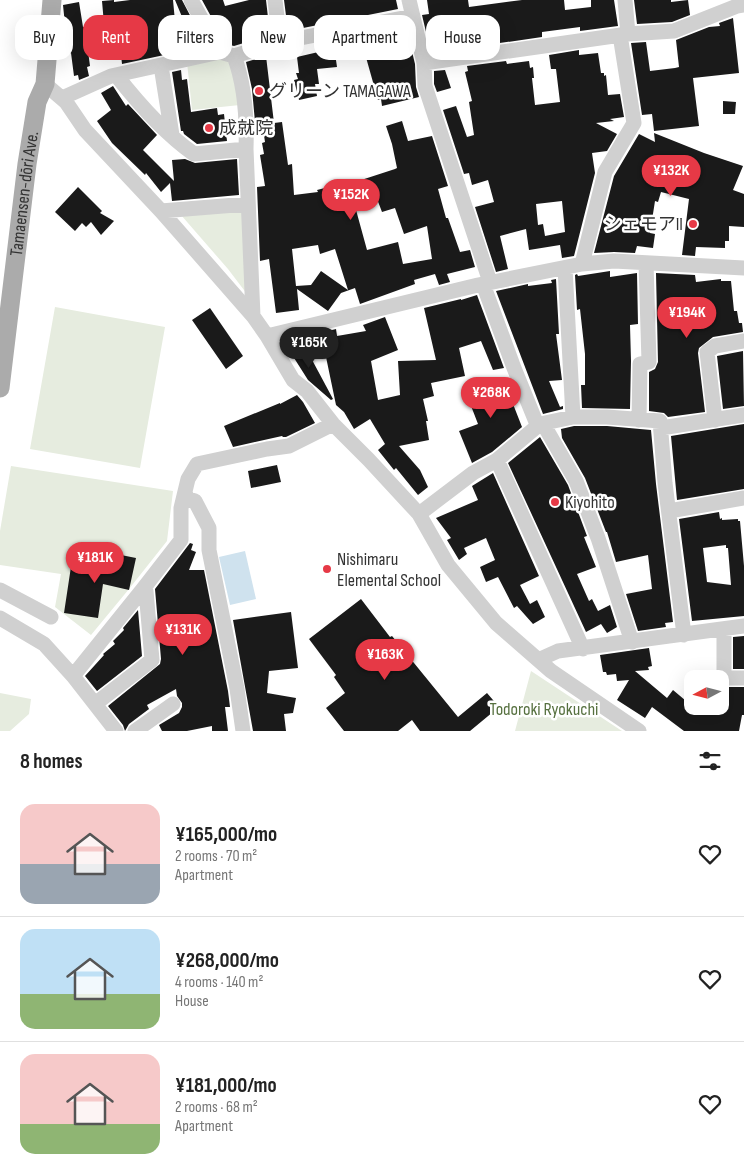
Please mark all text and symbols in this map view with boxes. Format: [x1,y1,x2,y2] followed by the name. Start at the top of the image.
[15,15,73,60] chip: Buy
[83,15,148,60] chip: Rent
[158,15,232,60] chip: Filters
[242,15,304,60] chip: New
[314,15,416,60] chip: Apartment
[426,15,500,60] chip: House
[269,81,411,102] place label: グリーン TAMAGAWA
[253,85,265,97] marker: グリーン TAMAGAWA
[219,118,273,139] place label: 成就院
[203,122,215,134] marker: 成就院
[6,129,43,257] street label: Tamaensen-dōri Ave.
[636,154,706,197] pin: ¥132K
[653,161,689,180] text: ¥132K
[316,178,386,221] pin: ¥152K
[333,185,369,204] text: ¥152K
[604,214,683,235] place label: シェモアII
[687,218,699,230] marker: シェモアII
[652,296,722,339] pin: ¥194K
[668,303,706,322] text: ¥194K
[274,326,344,369] pin: ¥165K
[291,333,327,352] text: ¥165K
[456,376,526,419] pin: ¥268K
[472,383,510,402] text: ¥268K
[565,492,615,513] place label: Kiyohito
[549,496,561,508] marker: Kiyohito
[60,542,130,584] pin: ¥181K
[77,548,113,567] text: ¥181K
[337,549,441,591] place label: Nishimaru Elemental School
[321,563,333,575] marker: Nishimaru Elemental School
[148,614,218,656] pin: ¥131K
[165,620,201,639] text: ¥131K
[350,638,420,681] pin: ¥163K
[366,645,404,664] text: ¥163K
[684,670,729,715] north arrow
[684,670,729,715] map controls
[490,699,598,720] park label: Todoroki Ryokuchi
[696,747,724,775] icon: filters
[20,749,83,774] text: 8 homes
[175,822,277,847] text: ¥165,000/mo
[60,824,120,884] icon: home
[696,840,724,868] icon: heart
[175,847,257,866] text: 2 rooms · 70 m²
[175,866,233,885] text: Apartment
[175,948,279,973] text: ¥268,000/mo
[60,949,120,1009] icon: home
[696,965,724,993] icon: heart
[175,973,263,992] text: 4 rooms · 140 m²
[175,992,209,1011] text: House
[175,1073,277,1098] text: ¥181,000/mo
[60,1074,120,1134] icon: home
[696,1090,724,1118] icon: heart
[175,1098,258,1117] text: 2 rooms · 68 m²
[175,1117,233,1136] text: Apartment

